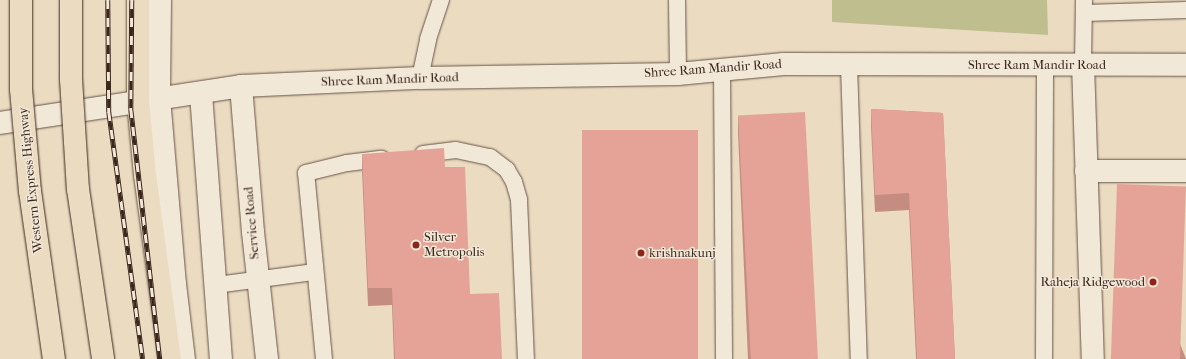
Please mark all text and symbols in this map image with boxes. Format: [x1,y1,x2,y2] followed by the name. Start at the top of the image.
[644,56,782,82] street label: Shree Ram Mandir Road
[968,57,1106,73] street label: Shree Ram Mandir Road
[321,70,459,90] street label: Shree Ram Mandir Road
[16,106,46,254] street label: Western Express Highway
[241,186,263,260] street label: Service Road
[424,230,485,261] place label: Silver Metropolis
[411,240,421,250] marker: Silver Metropolis
[649,245,716,261] place label: krishnakunj
[636,248,646,258] marker: krishnakunj
[1040,274,1145,290] place label: Raheja Ridgewood
[1148,277,1158,287] marker: Raheja Ridgewood

